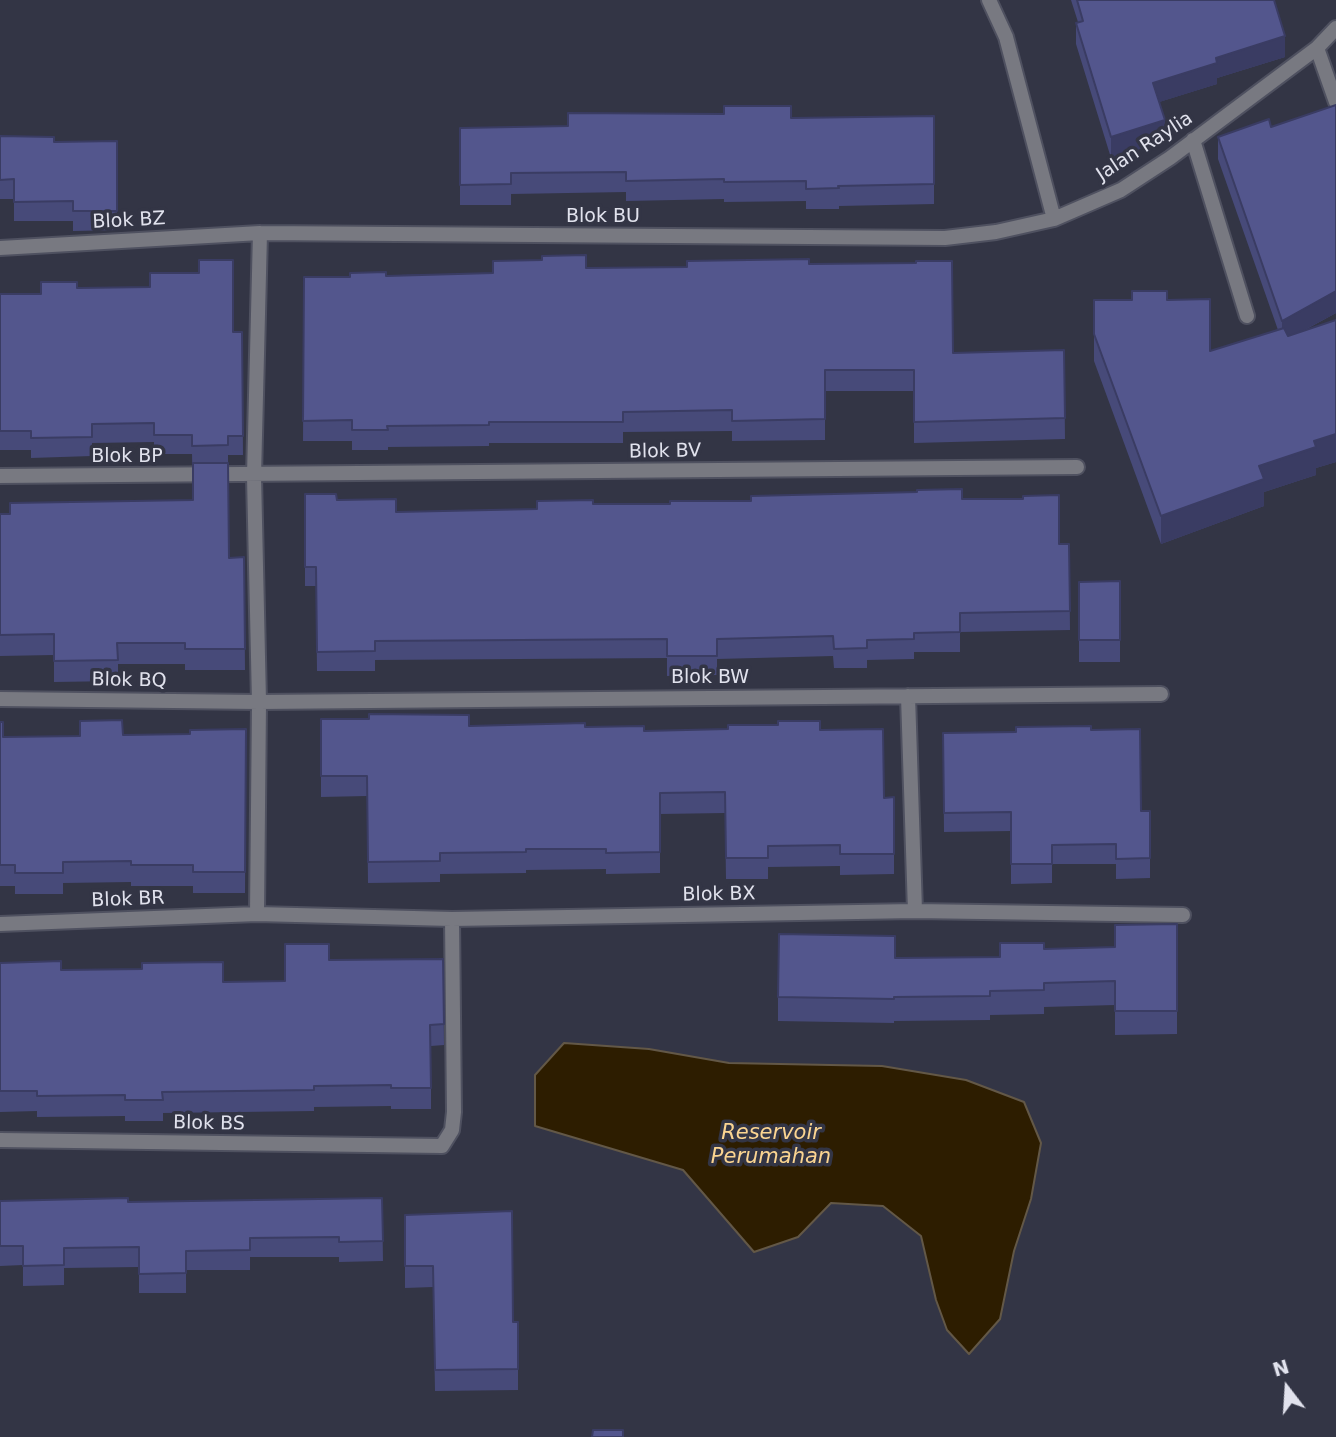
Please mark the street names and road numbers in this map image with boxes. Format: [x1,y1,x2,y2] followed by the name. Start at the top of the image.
[1093,107,1197,187] street label: Jalan Raylia
[566,206,640,228] street label: Blok BU
[92,208,166,234] street label: Blok BZ
[629,440,701,464] street label: Blok BV
[91,446,163,468] street label: Blok BP
[671,667,749,689] street label: Blok BW
[91,669,167,693] street label: Blok BQ
[682,883,756,907] street label: Blok BX
[91,887,165,913] street label: Blok BR
[173,1112,245,1136] street label: Blok BS

